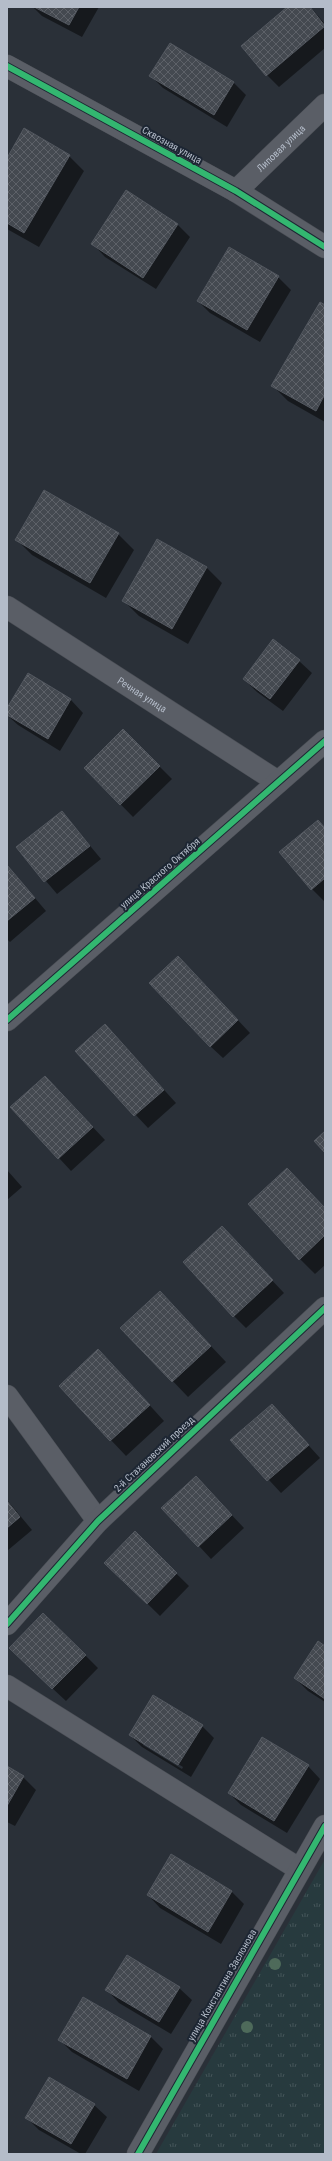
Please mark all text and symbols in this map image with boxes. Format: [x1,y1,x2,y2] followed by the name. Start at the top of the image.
[254,122,307,174] street label: Липовая улица
[140,124,204,166] street label: Сквозная улица
[116,674,169,714] street label: Речная улица
[118,835,202,911] street label: улица Красного Октября
[112,1414,197,1494] street label: 2-й Стахановский проезд
[186,1927,259,2043] street label: улица Константина Заслонова

